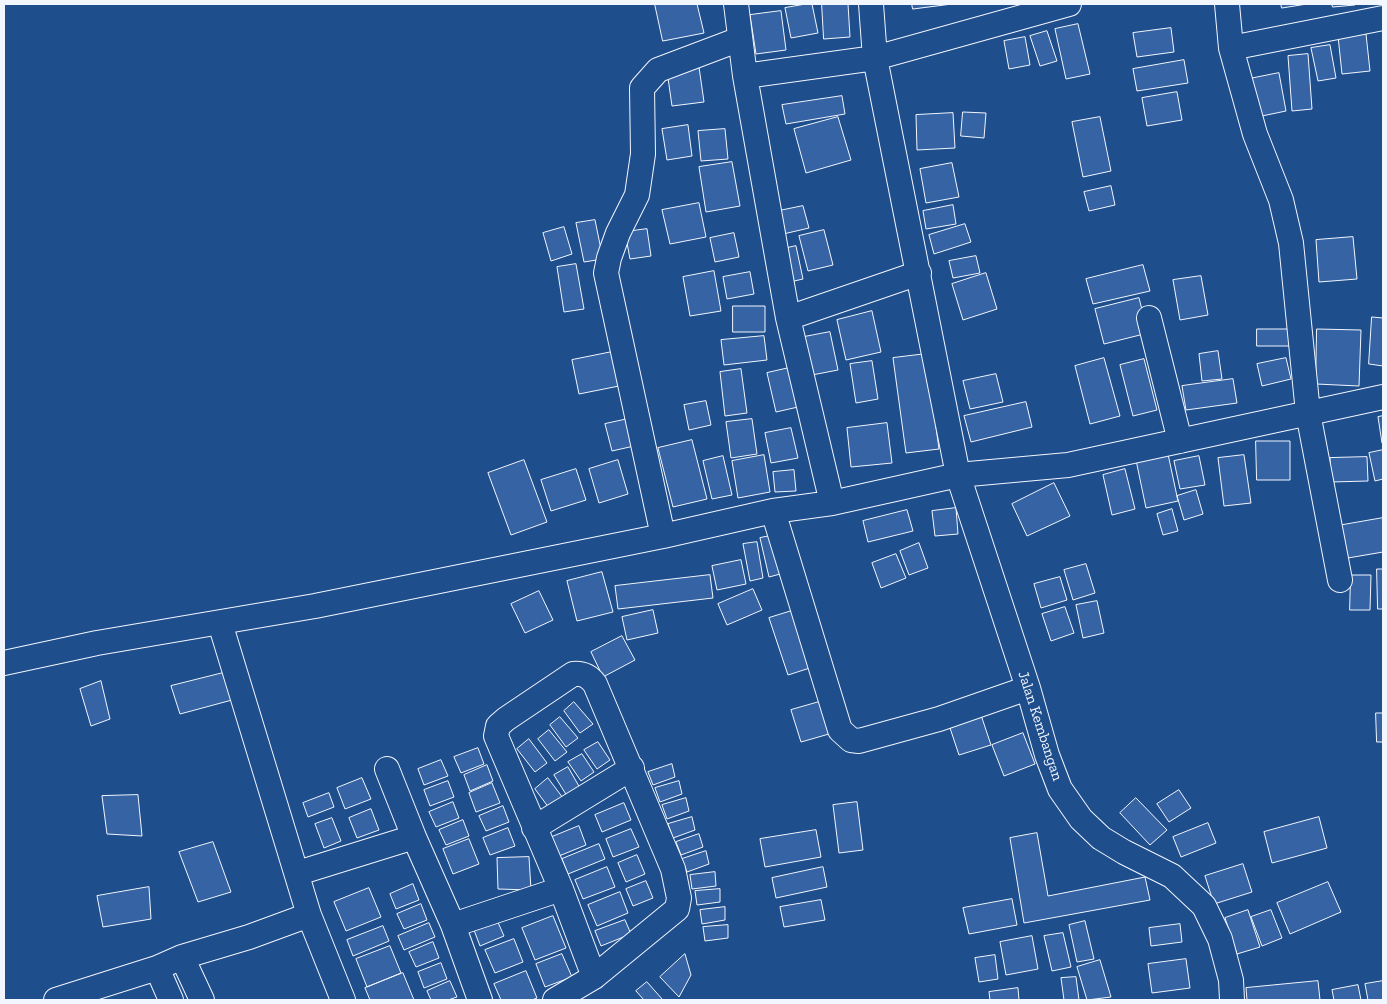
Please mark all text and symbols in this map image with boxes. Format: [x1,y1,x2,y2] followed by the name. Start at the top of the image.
[1014,669,1066,783] street label: Jalan Kembangan

